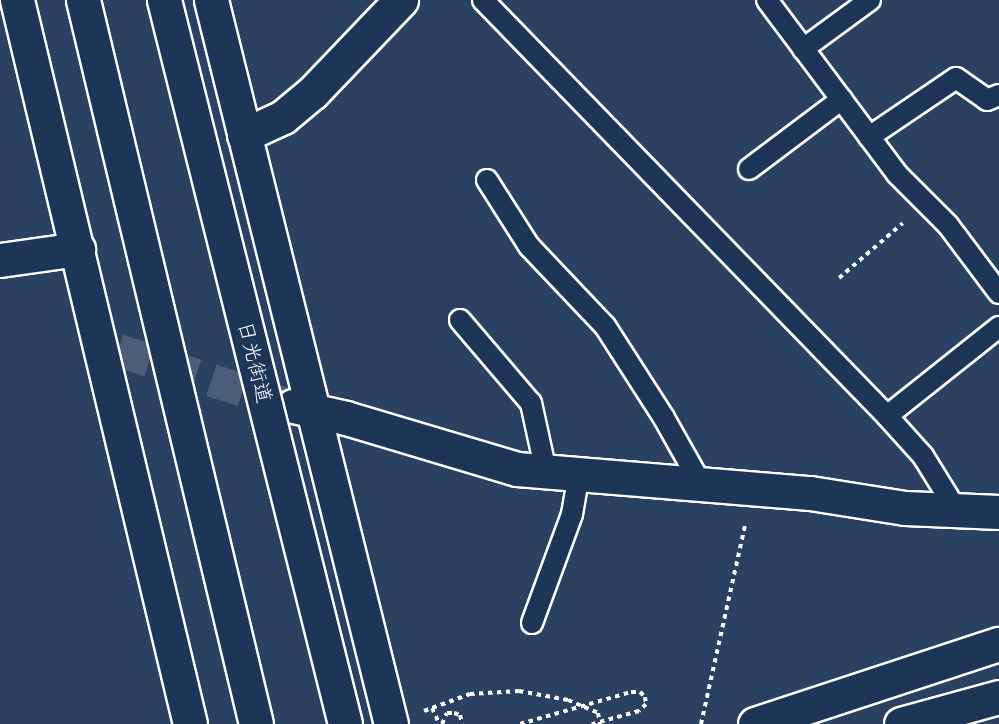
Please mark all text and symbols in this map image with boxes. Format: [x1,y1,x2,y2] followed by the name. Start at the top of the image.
[233,318,277,406] street label: 日光街道

